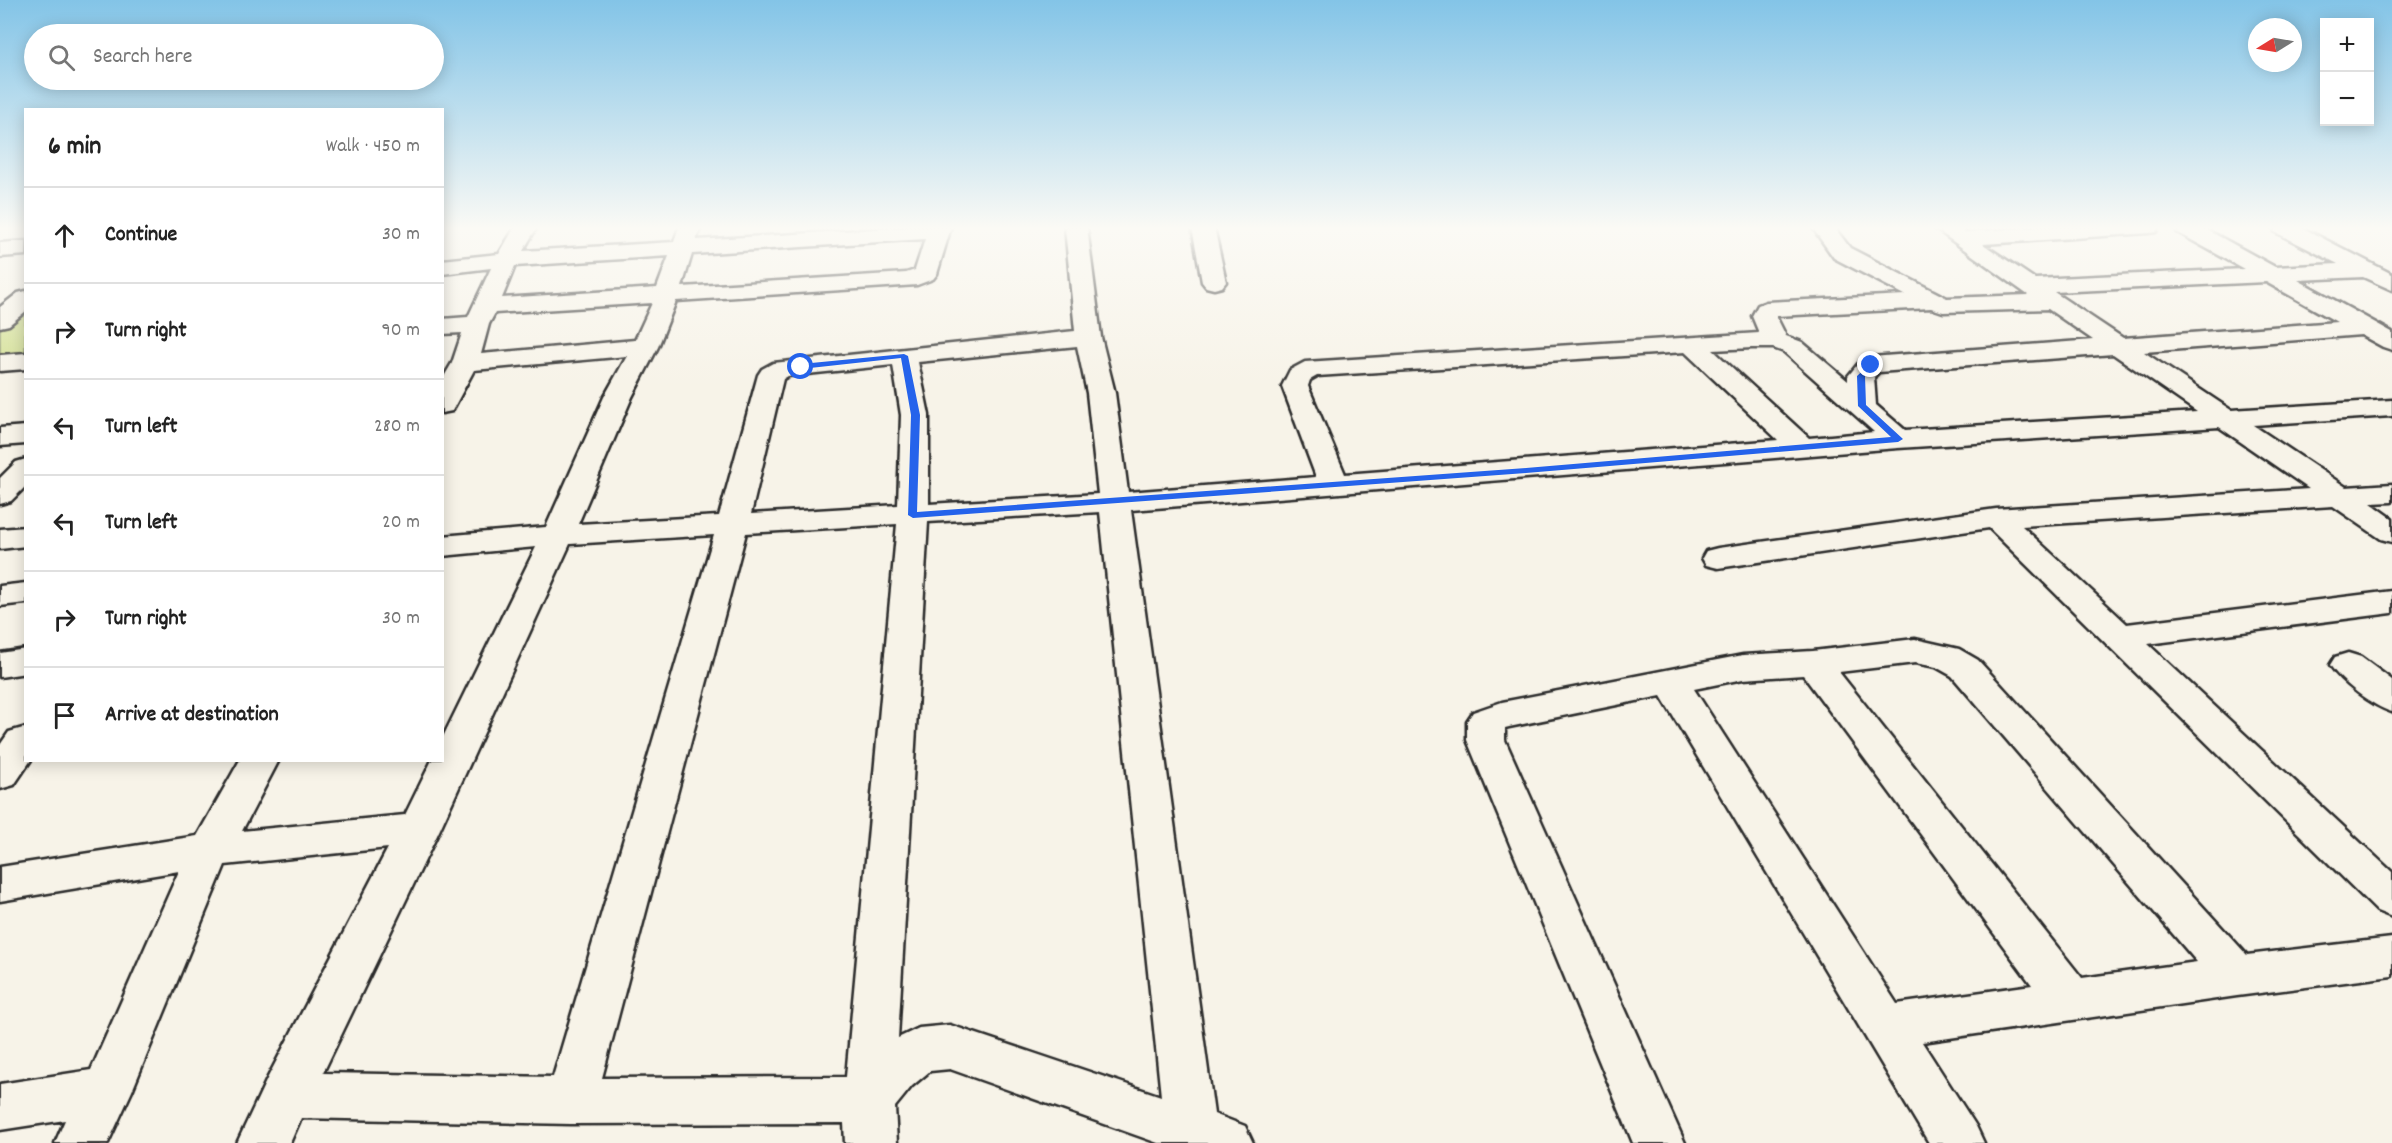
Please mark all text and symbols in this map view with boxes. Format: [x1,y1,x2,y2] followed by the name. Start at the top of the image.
[2248,18,2302,72] north arrow
[2320,18,2374,126] map controls
[2320,18,2374,72] button: +
[24,24,444,90] search box
[45,41,78,74] icon: search
[93,42,192,73] text: Search here
[2320,72,2374,126] button: −
[48,129,101,166] text: 6 min
[326,133,420,161] text: Walk · 450 m
[48,219,81,252] icon: ahead
[105,220,177,251] text: Continue
[382,221,420,249] text: 30 m
[48,315,81,348] icon: right
[105,316,187,347] text: Turn right
[382,317,420,345] text: 90 m
[1857,351,1883,377] route end
[787,353,813,379] route start
[48,411,81,444] icon: left
[105,412,177,443] text: Turn left
[374,413,420,441] text: 280 m
[48,507,81,540] icon: left
[105,508,177,539] text: Turn left
[382,509,420,537] text: 20 m
[48,603,81,636] icon: right
[105,604,187,635] text: Turn right
[382,605,420,633] text: 30 m
[48,699,81,732] icon: arrive
[105,700,279,731] text: Arrive at destination

